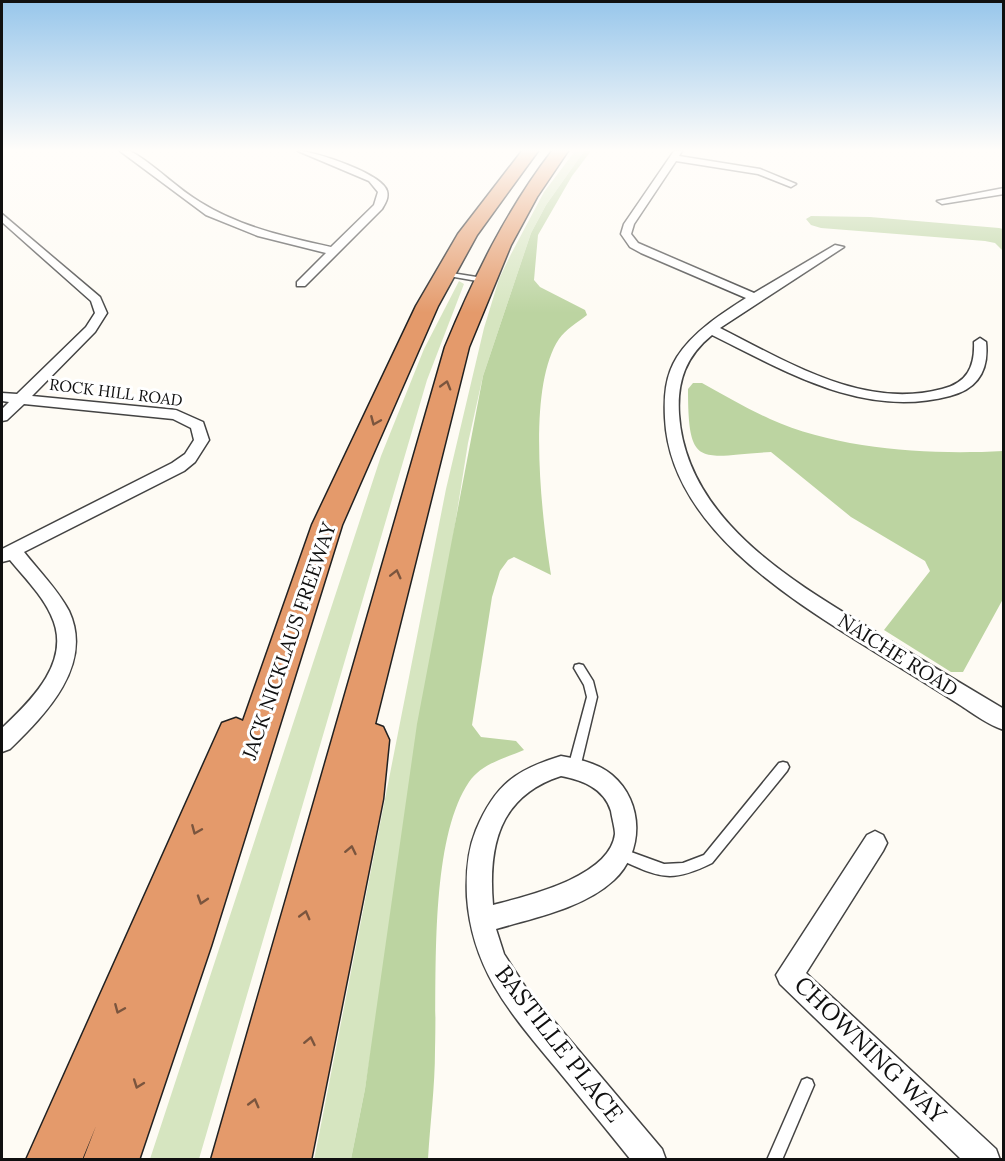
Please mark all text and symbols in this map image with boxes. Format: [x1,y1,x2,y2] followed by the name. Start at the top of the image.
[48,374,184,410] street label: ROCK HILL ROAD
[439,380,451,391] one-way arrow
[370,415,382,426] one-way arrow
[236,519,341,764] street label: JACK NICKLAUS FREEWAY
[389,569,401,580] one-way arrow
[833,608,963,702] street label: NAICHE ROAD
[191,823,203,834] one-way arrow
[344,846,357,856] one-way arrow
[197,894,210,904] one-way arrow
[298,910,310,921] one-way arrow
[489,959,630,1128] street label: BASTILLE PLACE
[788,969,953,1131] street label: CHOWNING WAY
[114,1003,126,1014] one-way arrow
[303,1036,316,1046] one-way arrow
[132,1078,145,1088] one-way arrow
[247,1098,259,1109] one-way arrow

